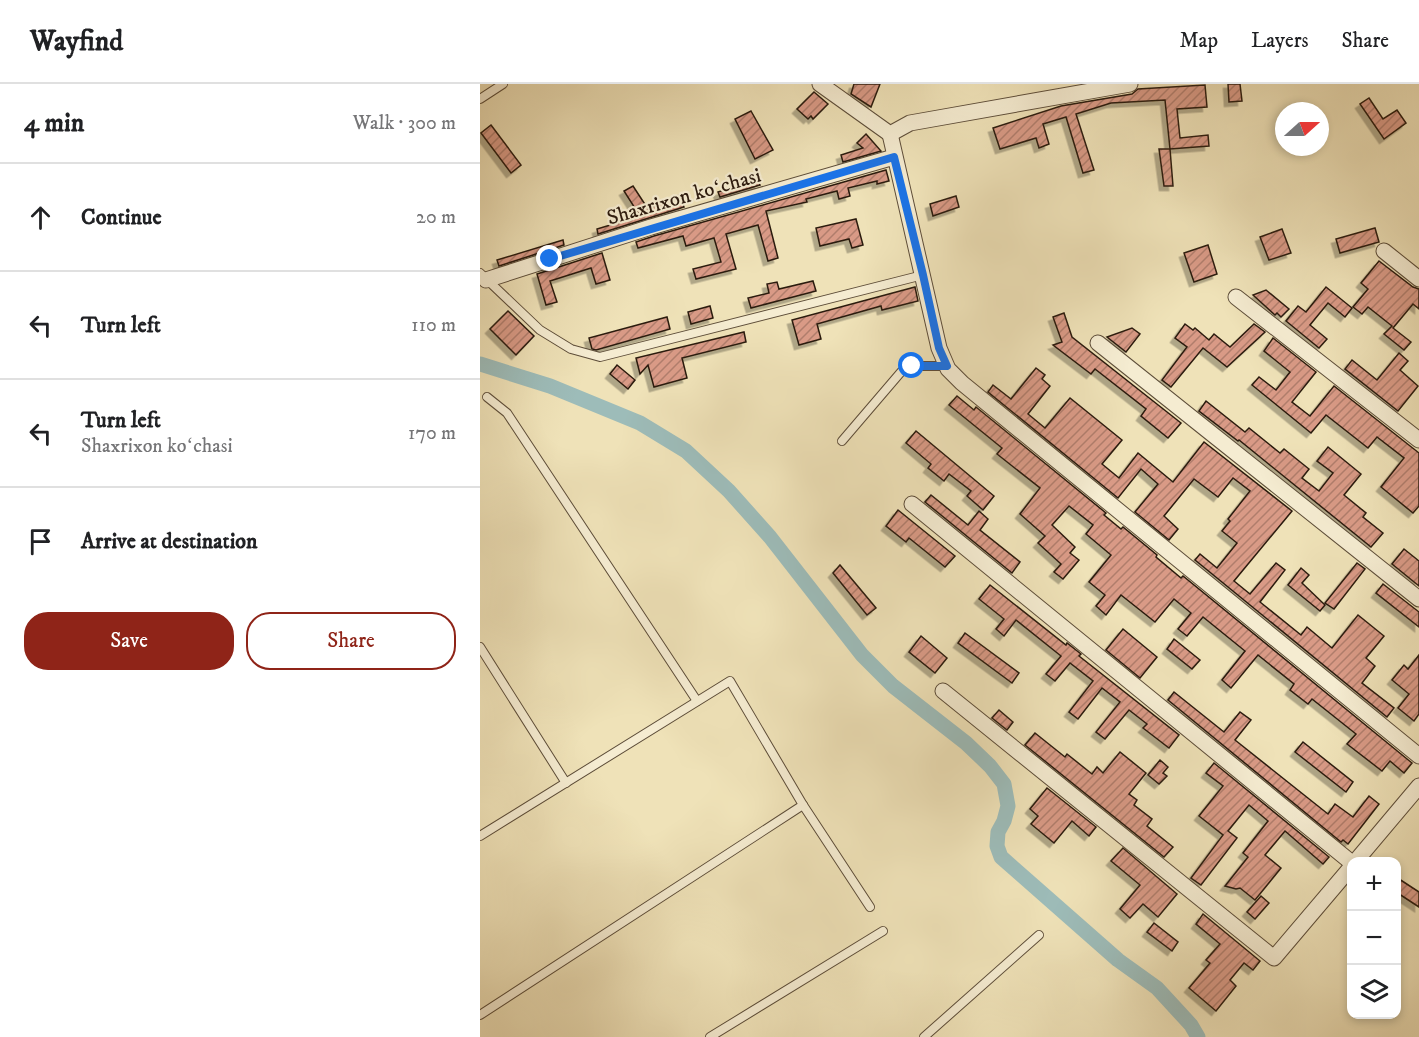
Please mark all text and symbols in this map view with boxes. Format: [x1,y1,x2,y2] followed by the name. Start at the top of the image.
[30,24,123,59] text: Wayfind
[1179,28,1218,54] text: Map
[1251,28,1309,54] text: Layers
[1342,28,1389,54] text: Share
[1275,102,1329,156] north arrow
[24,107,84,140] text: 4 min
[353,111,456,136] text: Walk · 300 m
[604,163,764,231] street label: Shaxrixon koʻchasi
[24,201,57,234] icon: ahead
[81,204,162,231] text: Continue
[416,205,456,230] text: 20 m
[536,245,562,271] route end
[24,309,57,342] icon: left
[81,312,161,339] text: Turn left
[411,313,456,338] text: 110 m
[898,352,924,378] route start
[81,407,161,434] text: Turn left
[24,417,57,450] icon: left
[408,421,456,446] text: 170 m
[81,434,233,459] text: Shaxrixon koʻchasi
[24,525,57,558] icon: arrive
[81,528,258,555] text: Arrive at destination
[24,612,234,670] button: Save
[246,612,456,670] button: Share
[1347,857,1401,1019] map controls
[1347,857,1401,911] button: +
[1347,911,1401,965] button: −
[1347,965,1401,1019] button: layers

